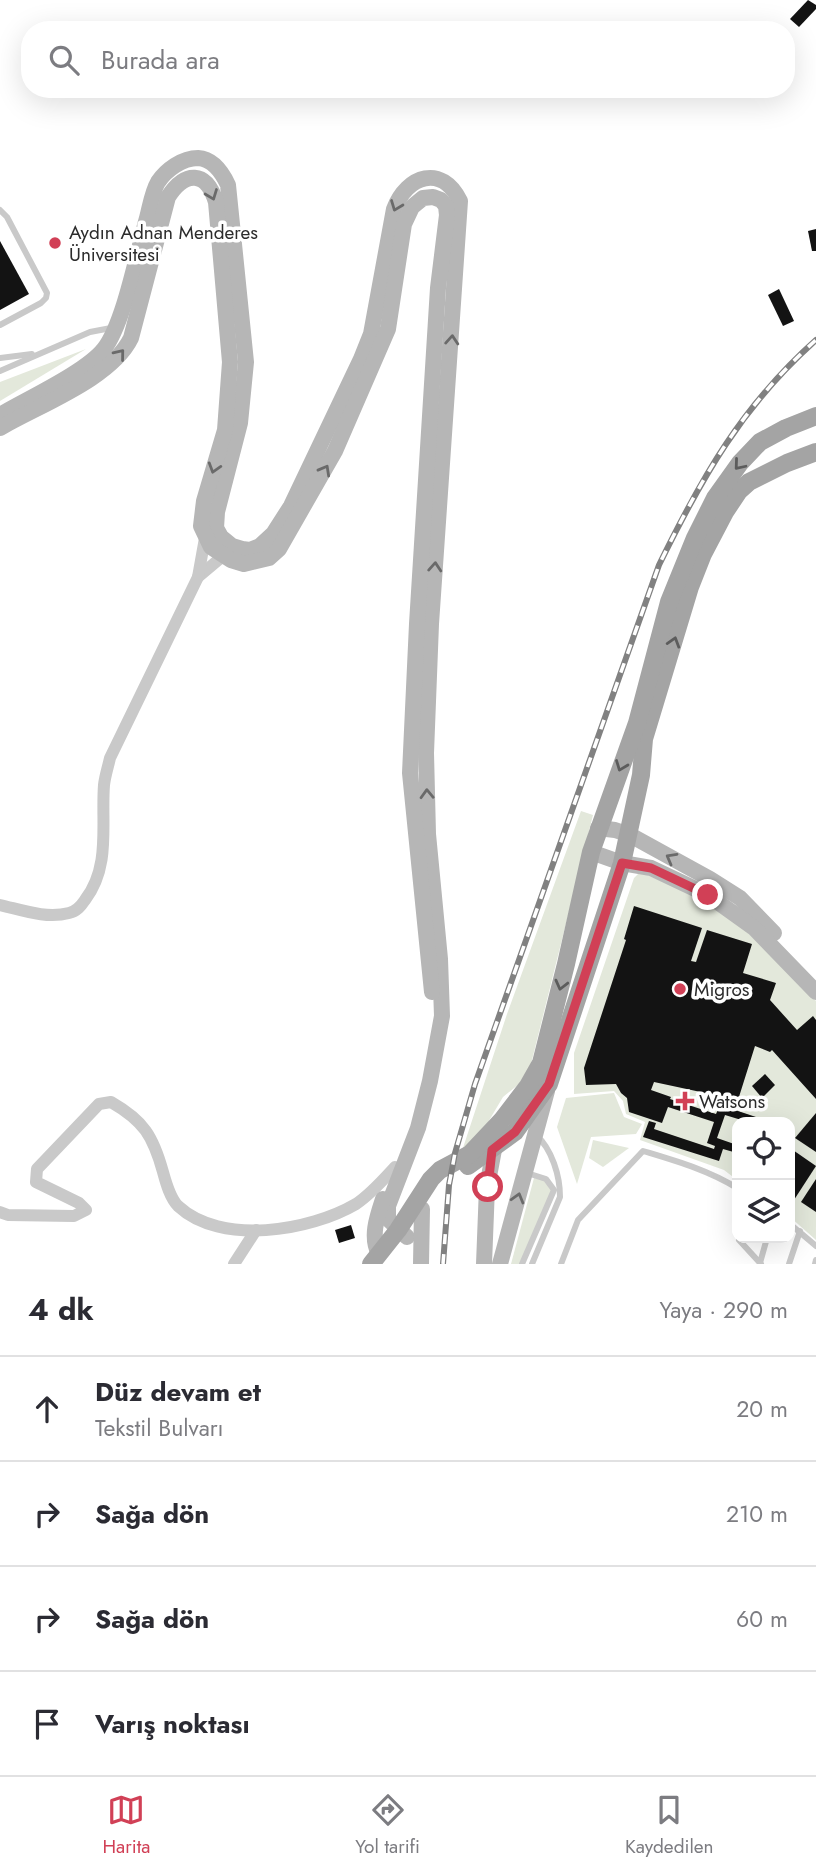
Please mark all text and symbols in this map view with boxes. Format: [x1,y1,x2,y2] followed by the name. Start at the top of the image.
[21,21,795,98] search box
[45,41,83,79] icon: search
[101,41,220,79] text: Burada ara
[203,189,217,201] one-way arrow
[391,200,405,212] one-way arrow
[69,219,258,268] place label: Aydın Adnan Menderes Üniversitesi
[47,235,63,251] marker: Aydın Adnan Menderes Üniversitesi
[444,334,459,345] one-way arrow
[111,350,124,362] one-way arrow
[735,458,748,470] one-way arrow
[207,462,222,474] one-way arrow
[317,465,330,477] one-way arrow
[427,561,442,572] one-way arrow
[665,637,680,649] one-way arrow
[616,759,630,771] one-way arrow
[419,788,435,799] one-way arrow
[665,852,678,866] one-way arrow
[692,879,723,910] route end
[694,976,750,1003] place label: Migros
[555,978,569,990] one-way arrow
[672,981,688,997] marker: Migros
[699,1088,766,1115] place label: Watsons
[677,1093,693,1109] marker: Watsons
[732,1117,795,1243] map controls
[732,1117,795,1180] button: locate
[472,1171,503,1202] route start
[732,1180,795,1243] button: layers
[510,1192,524,1204] one-way arrow
[28,1288,94,1331] text: 4 dk
[660,1293,788,1327] text: Yaya · 290 m
[95,1373,261,1411] text: Düz devam et
[28,1390,66,1428] icon: ahead
[736,1392,788,1426] text: 20 m
[95,1411,224,1445] text: Tekstil Bulvarı
[28,1495,66,1533] icon: right
[95,1495,209,1533] text: Sağa dön
[726,1497,788,1531] text: 210 m
[28,1600,66,1638] icon: right
[95,1600,209,1638] text: Sağa dön
[736,1602,788,1636] text: 60 m
[28,1705,66,1743] icon: arrive
[95,1705,250,1743] text: Varış noktası
[102,1791,150,1860] tab: Harita
[355,1791,420,1860] tab: Yol tarifi
[625,1791,714,1860] tab: Kaydedilen

